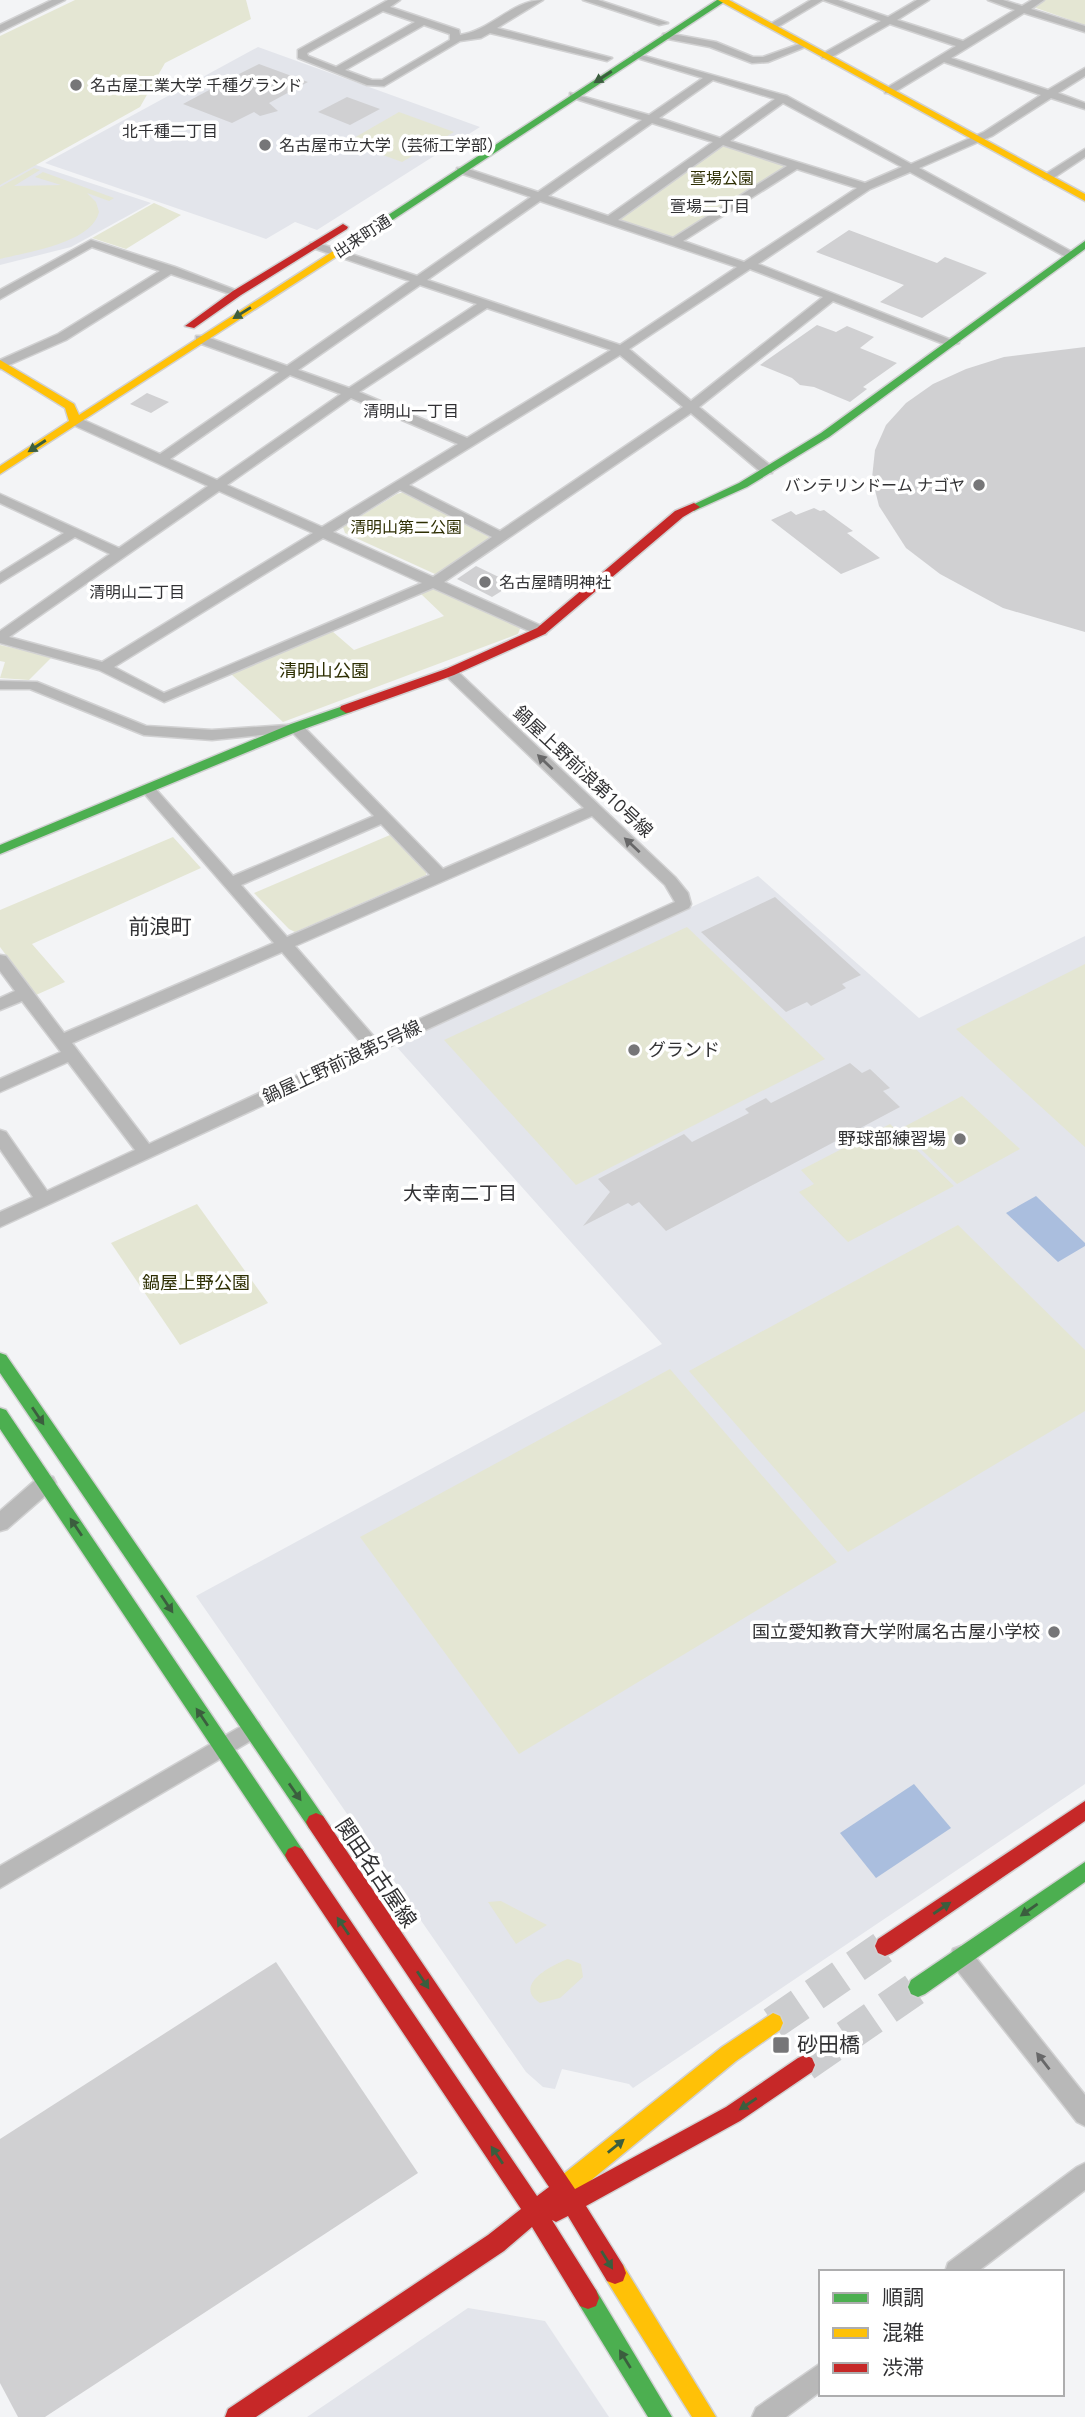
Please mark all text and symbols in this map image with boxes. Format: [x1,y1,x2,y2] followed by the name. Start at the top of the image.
[594,70,613,83] one-way arrow
[90,74,302,96] place label: 名古屋工業大学 千種グランド
[68,77,84,93] marker: 名古屋工業大学 千種グランド
[122,120,218,142] district label: 北千種二丁目
[279,134,503,156] place label: 名古屋市立大学（芸術工学部）
[257,137,273,153] marker: 名古屋市立大学（芸術工学部）
[690,167,754,189] park label: 萱場公園
[670,195,750,217] district label: 萱場二丁目
[329,209,395,263] street label: 出来町通
[232,306,252,319] one-way arrow
[363,400,459,422] district label: 清明山一丁目
[28,439,47,452] one-way arrow
[785,474,965,496] place label: バンテリンドーム ナゴヤ
[971,477,987,493] marker: バンテリンドーム ナゴヤ
[350,516,462,538] park label: 清明山第二公園
[499,571,611,593] place label: 名古屋晴明神社
[477,574,493,590] marker: 名古屋晴明神社
[89,581,185,603] district label: 清明山二丁目
[279,658,369,682] park label: 清明山公園
[509,700,659,842] street label: 鍋屋上野前浪第10号線
[537,755,554,771] one-way arrow
[624,837,641,853] one-way arrow
[129,912,192,940] district label: 前浪町
[258,1014,425,1108] street label: 鍋屋上野前浪第5号線
[648,1037,720,1061] place label: グランド
[626,1042,642,1058] marker: グランド
[838,1126,946,1150] place label: 野球部練習場
[952,1131,968,1147] marker: 野球部練習場
[403,1180,517,1206] district label: 大幸南二丁目
[142,1270,250,1294] park label: 鍋屋上野公園
[32,1406,45,1426] one-way arrow
[70,1518,83,1537] one-way arrow
[160,1595,174,1613] one-way arrow
[752,1619,1040,1643] place label: 国立愛知教育大学附属名古屋小学校
[1046,1624,1062,1640] marker: 国立愛知教育大学附属名古屋小学校
[195,1708,209,1726] one-way arrow
[288,1782,301,1801] one-way arrow
[330,1812,424,1932] street label: 関田名古屋線
[933,1901,951,1915] one-way arrow
[1020,1903,1038,1917] one-way arrow
[336,1916,349,1936] one-way arrow
[416,1971,430,1989] one-way arrow
[797,2030,860,2058] place label: 砂田橋
[771,2035,791,2055] marker: 砂田橋
[1035,2052,1050,2070] one-way arrow
[738,2097,758,2110] one-way arrow
[607,2139,624,2154] one-way arrow
[491,2146,504,2165] one-way arrow
[601,2251,614,2270] one-way arrow
[819,2270,1064,2396] legend
[882,2283,924,2311] text: 順調
[882,2318,924,2346] text: 混雑
[619,2349,632,2369] one-way arrow
[882,2353,924,2381] text: 渋滞

